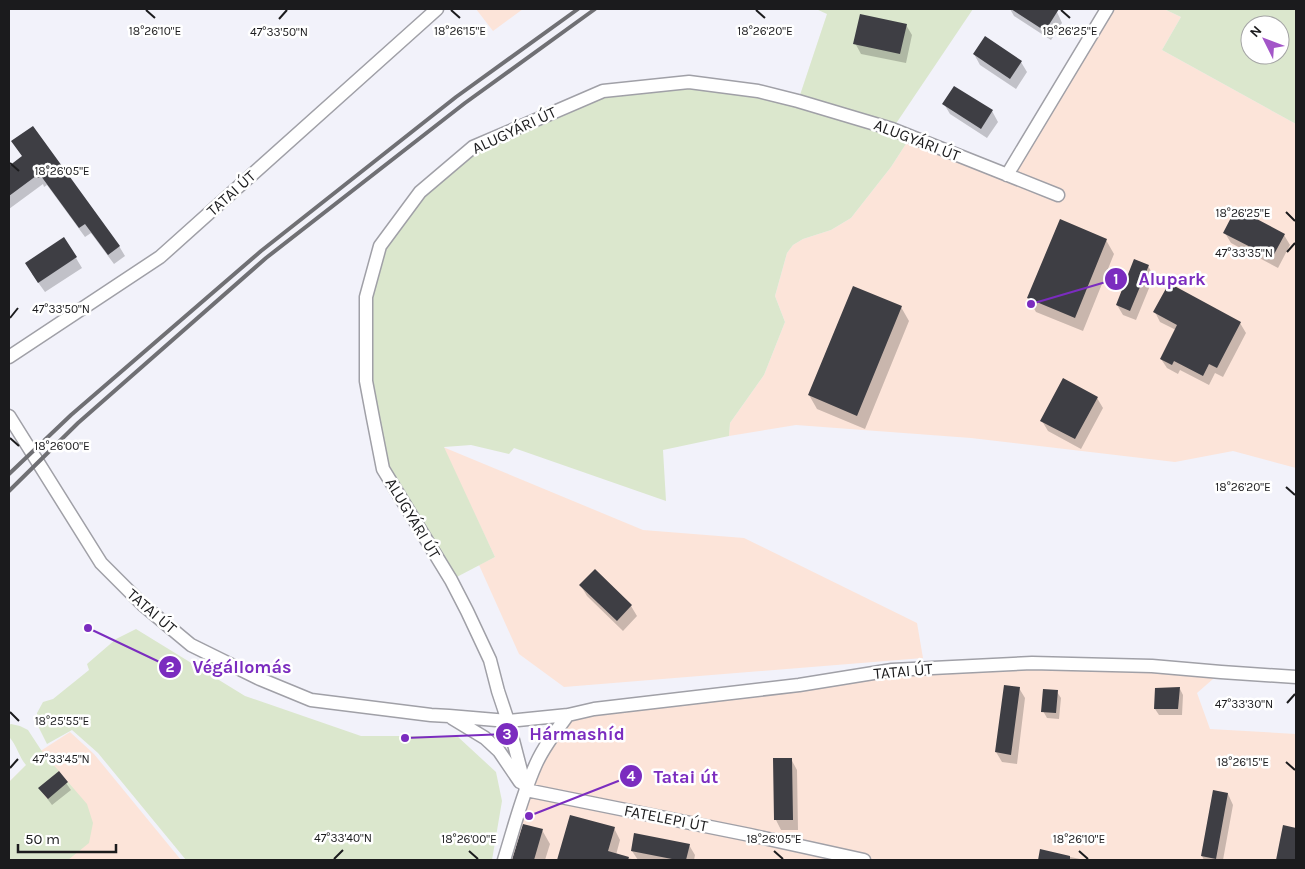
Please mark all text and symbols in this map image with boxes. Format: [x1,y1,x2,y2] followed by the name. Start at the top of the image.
[1240,15,1290,65] north arrow
[1246,22,1265,41] text: N
[129,24,181,38] text: 18°26'10"E
[434,24,486,38] text: 18°26'15"E
[737,24,793,38] text: 18°26'20"E
[1042,24,1098,38] text: 18°26'25"E
[250,25,308,39] text: 47°33'50"N
[469,102,559,158] street label: ALUGYÁRI ÚT
[871,115,963,165] street label: ALUGYÁRI ÚT
[34,164,90,178] text: 18°26'05"E
[203,166,259,220] street label: TATAI ÚT
[1215,206,1271,220] text: 18°26'25"E
[1215,246,1273,260] text: 47°33'35"N
[1103,262,1216,295] callout: Alupark
[1138,268,1206,290] text: Alupark
[1113,270,1119,288] text: 1
[32,302,90,316] text: 47°33'50"N
[34,439,90,453] text: 18°26'00"E
[381,474,445,562] street label: ALUGYÁRI ÚT
[1215,480,1271,494] text: 18°26'20"E
[123,584,181,638] street label: TATAI ÚT
[157,650,301,683] callout: Végállomás
[193,656,291,678] text: Végállomás
[165,658,175,676] text: 2
[873,659,933,683] street label: TATAI ÚT
[1215,697,1273,711] text: 47°33'30"N
[35,714,89,728] text: 18°25'55"E
[494,717,635,750] callout: Hármashíd
[529,723,625,745] text: Hármashíd
[502,725,512,743] text: 3
[32,752,90,766] text: 47°33'45"N
[1217,755,1269,769] text: 18°26'15"E
[619,760,729,793] callout: Tatai út
[654,766,718,788] text: Tatai út
[627,767,636,785] text: 4
[622,801,710,835] street label: FATELEPI ÚT
[18,822,115,854] scale bar
[25,830,60,848] text: 50 m
[314,831,372,845] text: 47°33'40"N
[441,832,497,846] text: 18°26'00"E
[746,832,802,846] text: 18°26'05"E
[1053,832,1105,846] text: 18°26'10"E

